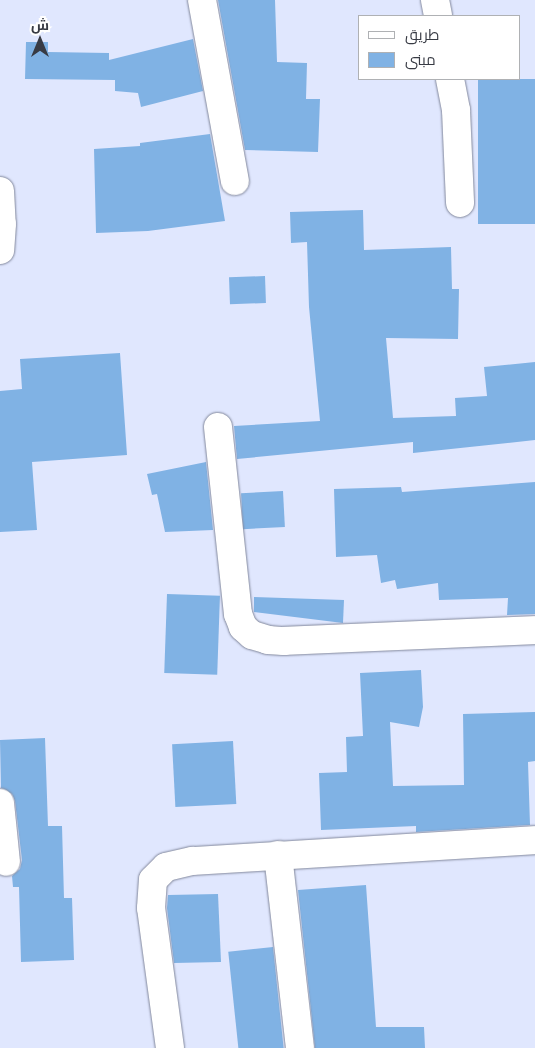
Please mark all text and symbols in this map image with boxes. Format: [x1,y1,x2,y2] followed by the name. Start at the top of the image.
[15,15,65,65] north arrow
[358,15,520,80] legend
[31,16,49,34] text: ش
[405,25,439,44] text: طريق
[405,50,436,69] text: مبنى

